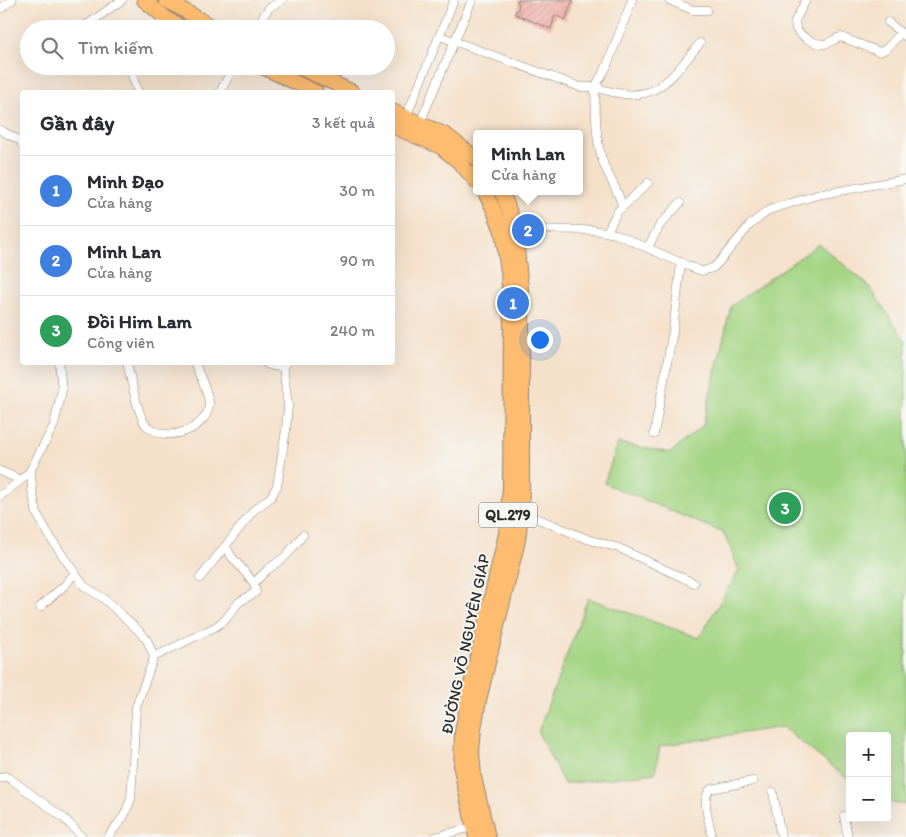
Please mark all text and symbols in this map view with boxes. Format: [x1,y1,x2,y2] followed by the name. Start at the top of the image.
[20,20,395,75] search box
[38,34,66,62] icon: search
[78,36,153,59] text: Tìm kiếm
[40,110,114,135] text: Gần đây
[312,113,375,132] text: 3 kết quả
[473,130,583,195] popup
[491,142,565,165] text: Minh Lan
[491,165,556,184] text: Cửa hàng
[87,170,164,193] text: Minh Đạo
[52,181,60,200] text: 1
[339,181,375,200] text: 30 m
[87,193,152,212] text: Cửa hàng
[512,211,544,249] pin: 2
[87,240,161,263] text: Minh Lan
[52,251,60,270] text: 2
[340,251,375,270] text: 90 m
[87,263,152,282] text: Cửa hàng
[497,284,529,322] pin: 1
[87,310,192,333] text: Đồi Him Lam
[52,321,60,340] text: 3
[330,321,375,340] text: 240 m
[527,327,553,353] your location
[87,333,154,352] text: Công viên
[769,489,801,527] pin: 3
[479,502,537,528] road number: QL.279
[437,552,494,736] street label: ĐƯỜNG VÕ NGUYÊN GIÁP
[846,732,891,822] map controls
[846,732,891,777] button: +
[846,777,891,822] button: −

